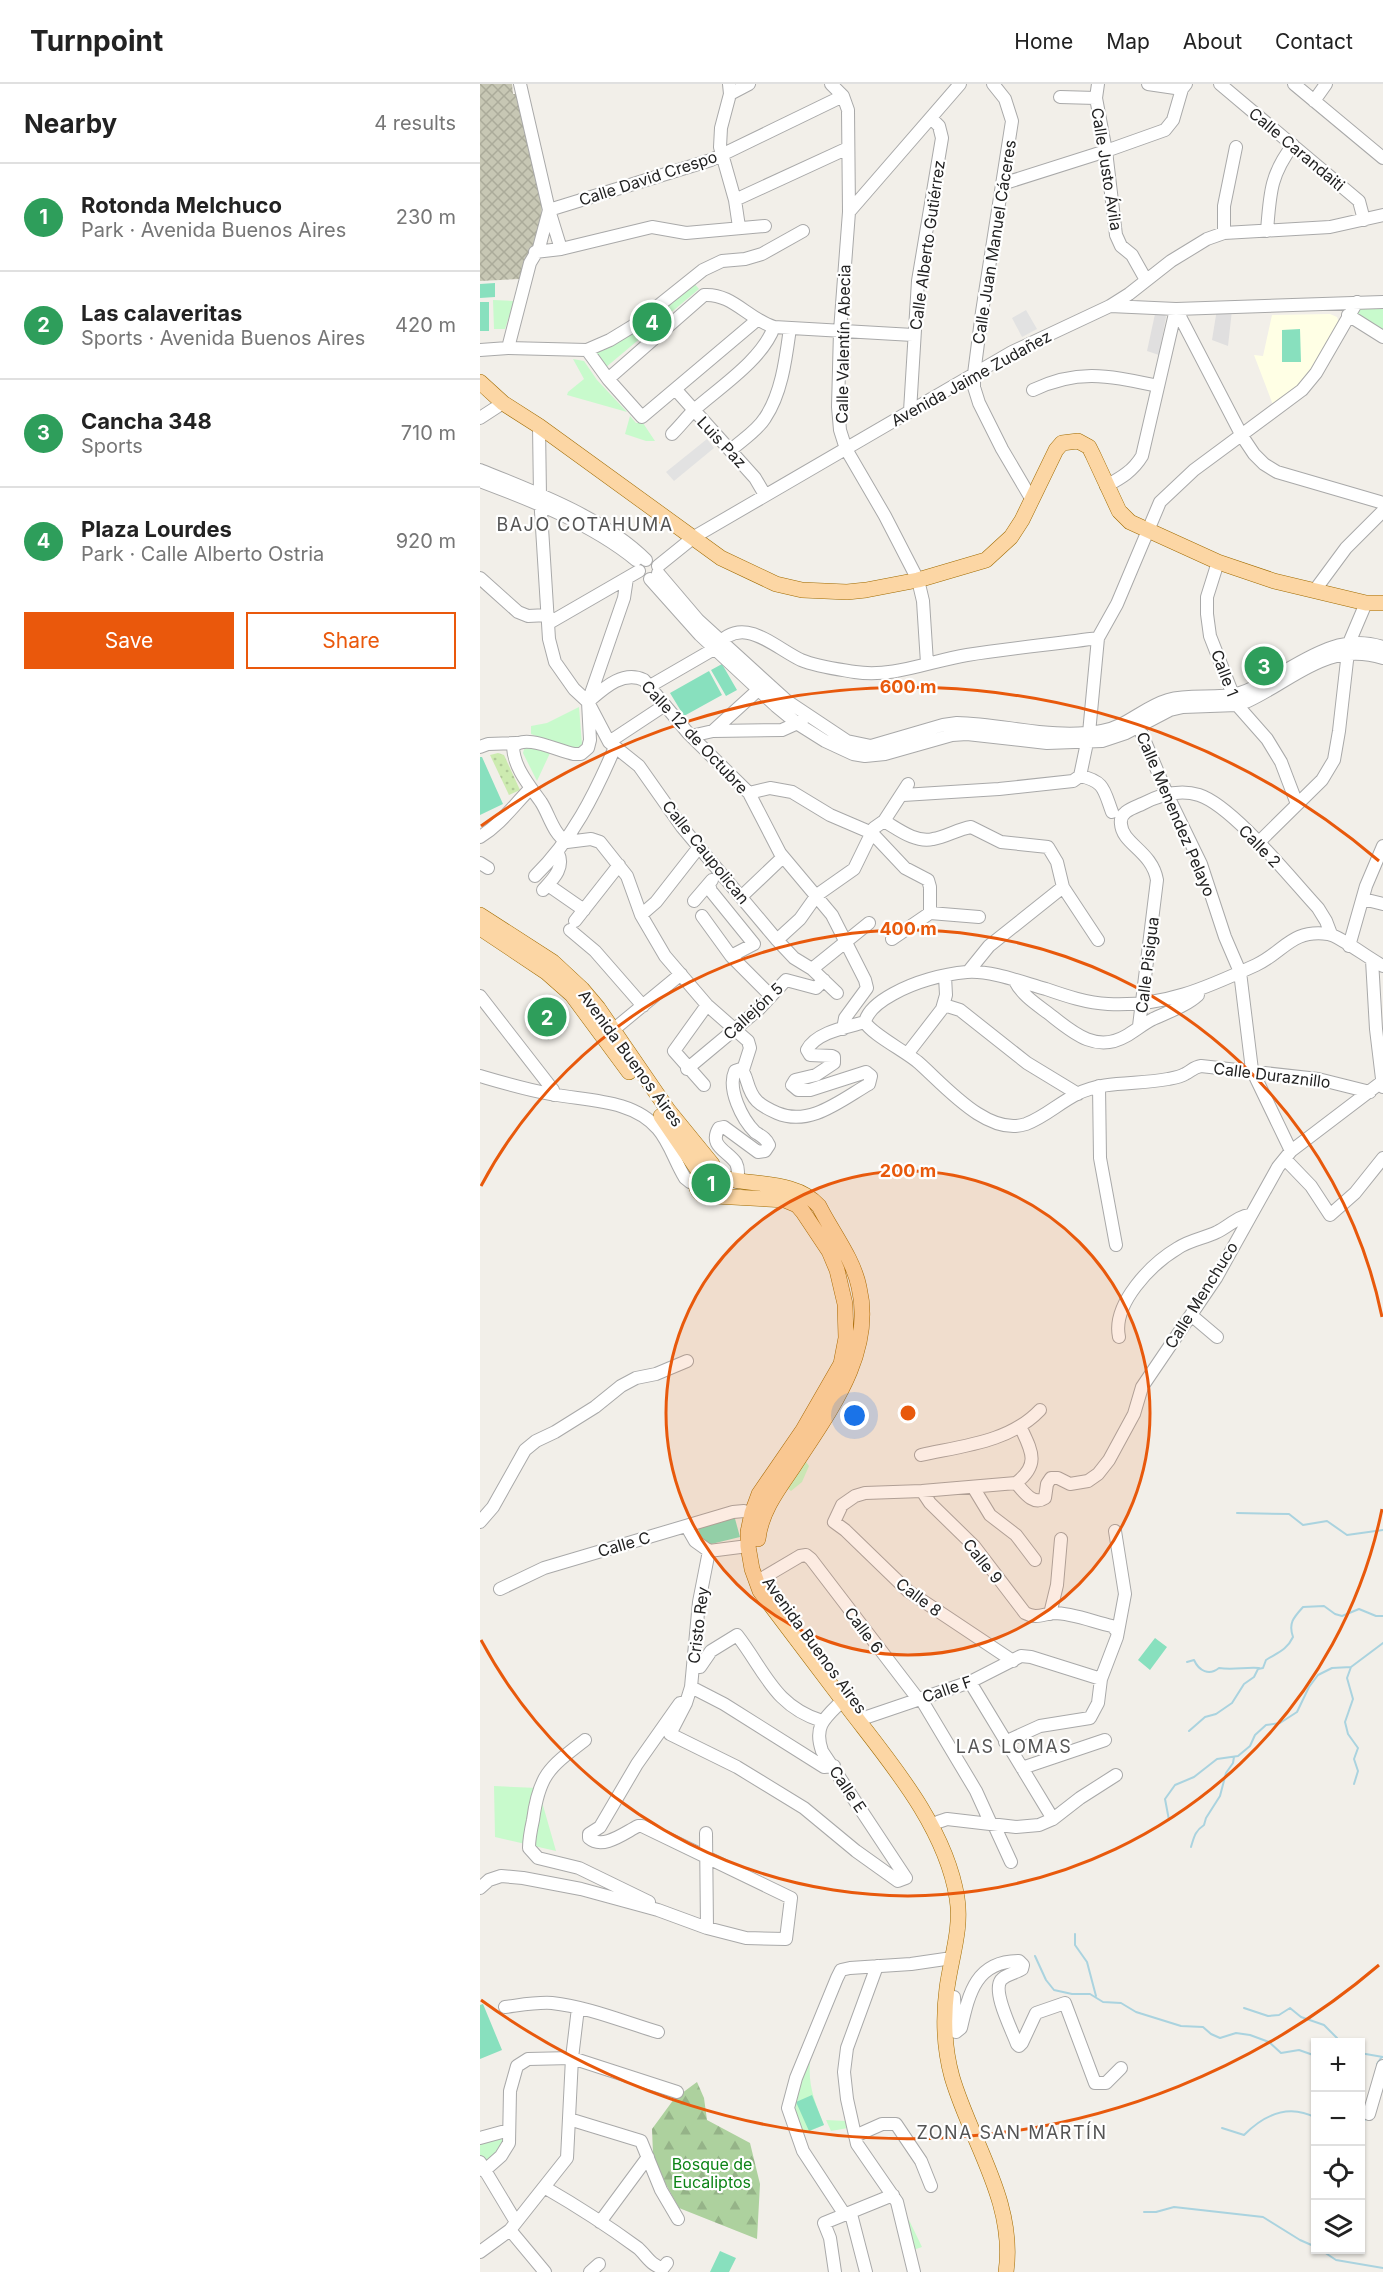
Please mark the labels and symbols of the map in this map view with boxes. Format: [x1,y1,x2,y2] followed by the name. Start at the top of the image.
[1245,103,1349,195] street label: Calle Carandaiti
[1087,106,1127,232] street label: Calle Justo Ávila
[968,138,1020,346] street label: Calle Juan Manuel Cáceres
[576,146,720,210] street label: Calle David Crespo
[905,159,949,331] street label: Calle Alberto Gutiérrez
[832,264,854,424] street label: Calle Valentín Abecia
[632,300,672,344] pin: 4
[887,326,1055,430] street label: Avenida Jaime Zudañez
[693,412,751,472] street label: Luis Paz
[496,514,674,535] district label: BAJO COTAHUMA
[1244,644,1284,688] pin: 3
[1207,647,1243,699] street label: Calle 1
[637,676,753,798] street label: Calle 12 de Octubre
[880,676,936,697] text: 600 m
[1132,729,1220,899] street label: Calle Menendez Pelayo
[658,796,754,908] street label: Calle Caupolican
[1235,820,1285,872] street label: Calle 2
[1131,916,1163,1014] street label: Calle Pisigua
[879,918,937,939] text: 400 m
[719,978,787,1044] street label: Callejón 5
[575,986,687,1130] street label: Avenida Buenos Aires
[528,994,566,1040] pin: 2
[1212,1058,1332,1092] street label: Calle Duraznillo
[692,1160,730,1206] pin: 1
[880,1160,936,1181] text: 200 m
[1160,1238,1242,1352] street label: Calle Menchuco
[840,1401,869,1430] your location
[898,1403,918,1423] centre of rings
[595,1527,653,1561] street label: Calle C
[959,1534,1007,1588] street label: Calle 9
[759,1573,871,1717] street label: Avenida Buenos Aires
[892,1573,946,1621] street label: Calle 8
[683,1585,713,1665] street label: Cristo Rey
[840,1603,888,1657] street label: Calle 6
[919,1671,975,1707] street label: Calle F
[956,1736,1072,1757] district label: LAS LOMAS
[825,1762,871,1816] street label: Calle E
[917,2121,1107,2143] district label: ZONA SAN MARTÍN
[672,2154,752,2192] park label: Bosque de Eucaliptos

